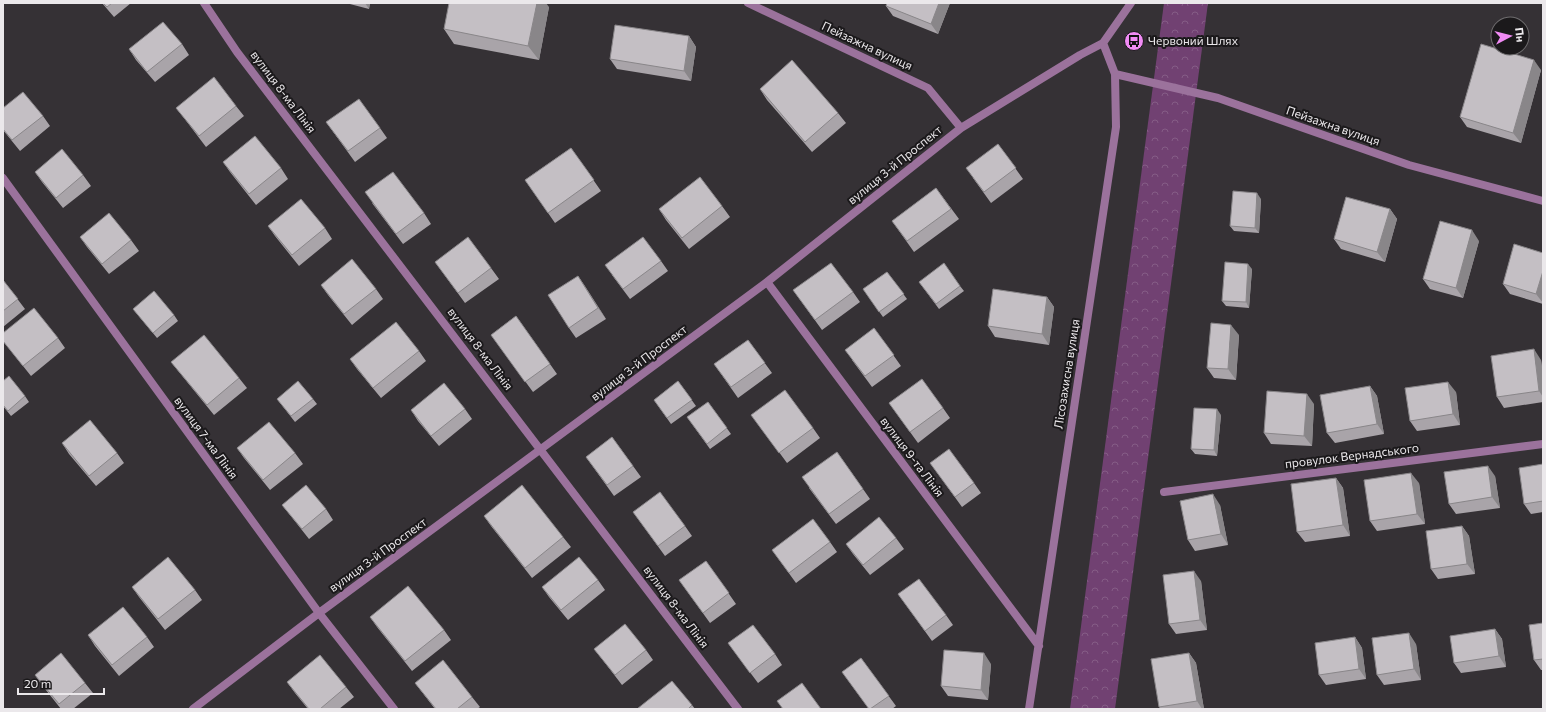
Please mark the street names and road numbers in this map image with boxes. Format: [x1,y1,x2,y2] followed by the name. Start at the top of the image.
[820,18,915,72] street label: Пейзажна вулиця
[248,48,319,135] street label: вулиця 8-ма Лінія
[1285,102,1382,148] street label: Пейзажна вулиця
[845,122,944,206] street label: вулиця 3-й Проспект
[445,305,516,392] street label: вулиця 8-ма Лінія
[1050,318,1082,430] street label: Лісозахисна вулиця
[587,321,690,403] street label: вулиця 3-й Проспект
[172,394,241,481] street label: вулиця 7-ма Лінія
[878,414,947,499] street label: вулиця 9-та Лінія
[1284,440,1420,470] street label: провулок Вернадського
[326,514,429,594] street label: вулиця 3-й Проспект
[641,563,712,650] street label: вулиця 8-ма Лінія

